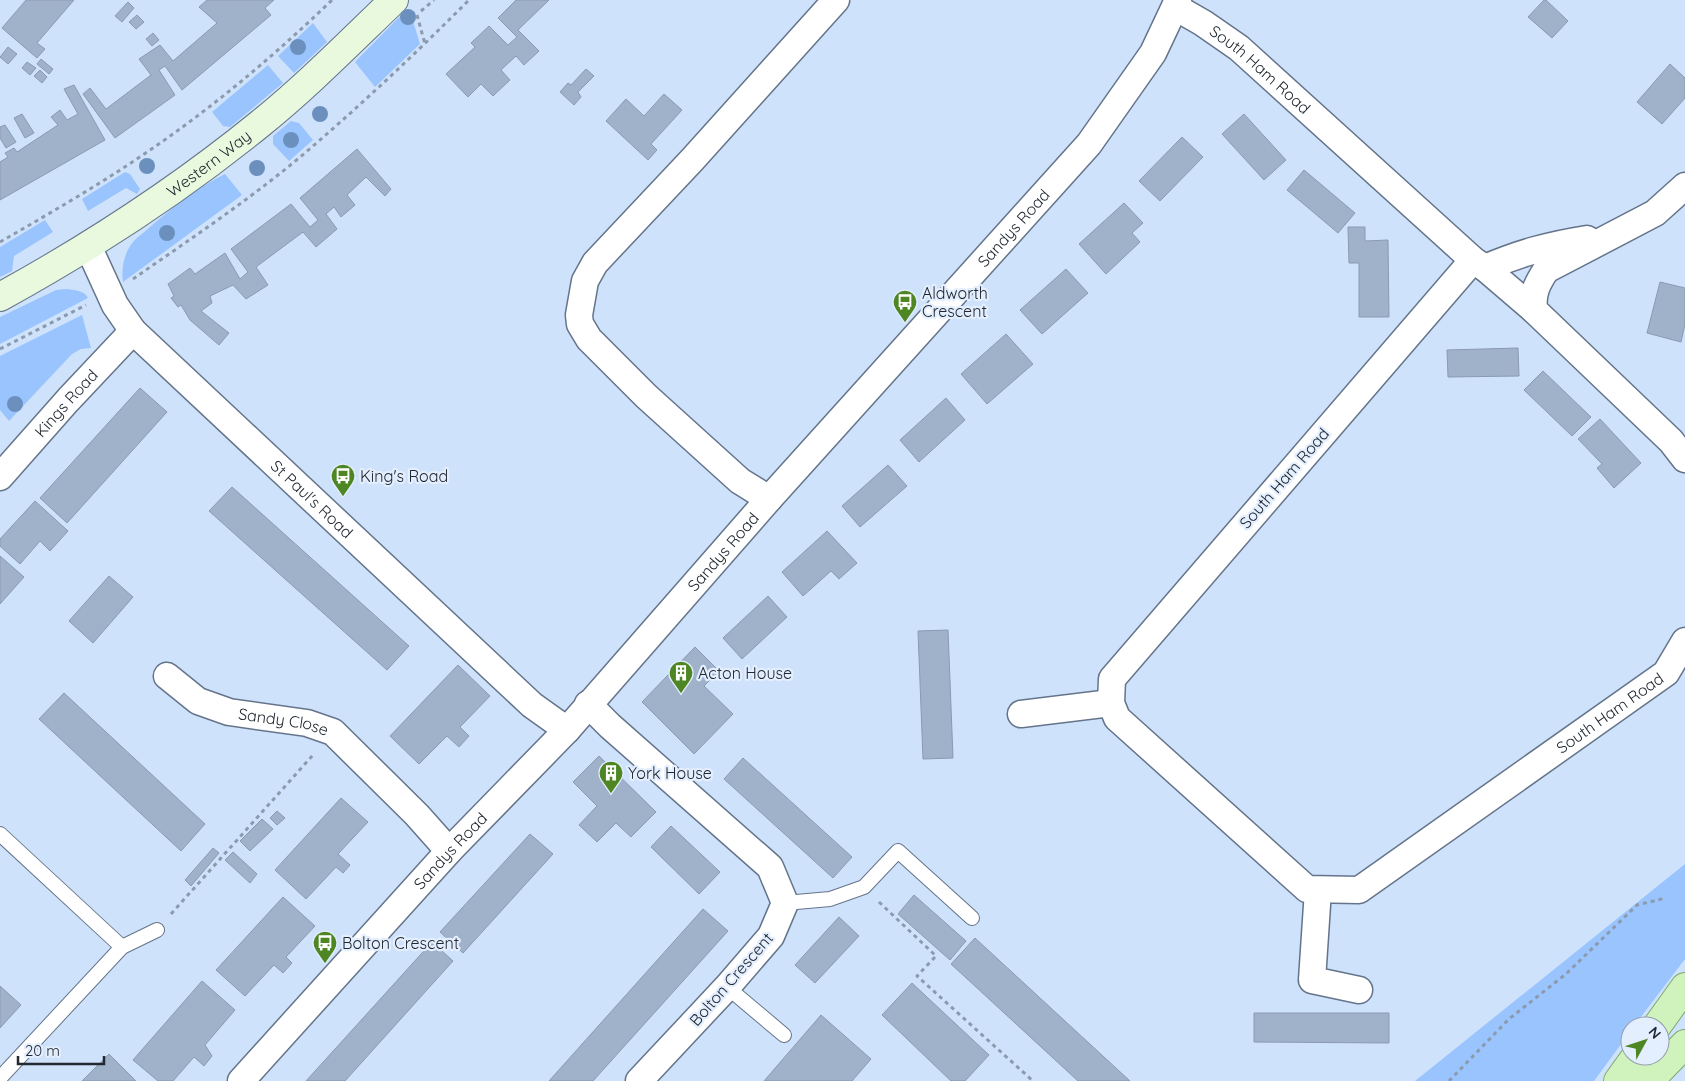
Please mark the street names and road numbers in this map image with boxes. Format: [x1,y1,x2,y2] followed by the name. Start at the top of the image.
[1206,21,1315,118] street label: South Ham Road
[163,125,255,201] street label: Western Way
[973,185,1054,271] street label: Sandys Road
[30,365,102,441] street label: Kings Road
[1235,424,1333,532] street label: South Ham Road
[267,456,357,542] street label: St Paul's Road
[683,508,763,595] street label: Sandys Road
[1552,668,1667,757] street label: South Ham Road
[237,703,331,740] street label: Sandy Close
[409,808,491,893] street label: Sandys Road
[685,928,777,1030] street label: Bolton Crescent

